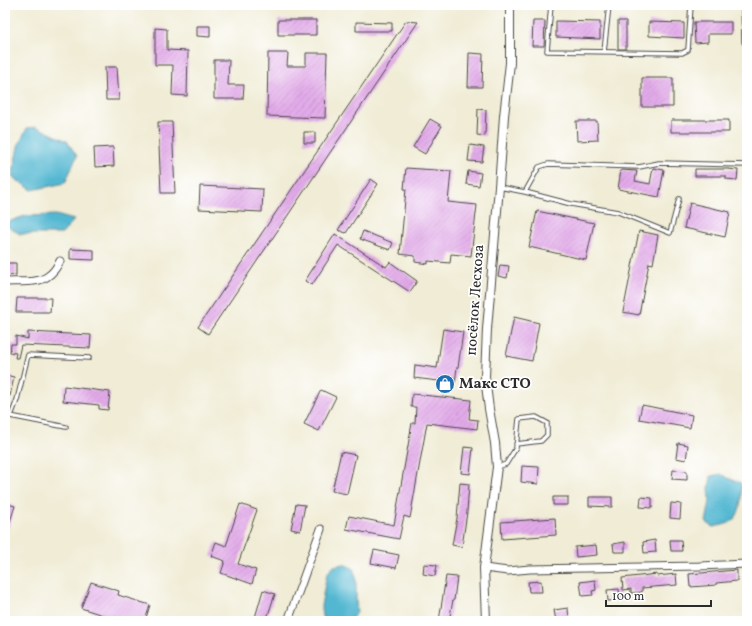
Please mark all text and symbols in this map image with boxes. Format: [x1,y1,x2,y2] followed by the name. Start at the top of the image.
[462,244,490,356] street label: посёлок Лесхоза
[434,373,456,395] shop icon: Макс СТО
[459,374,531,395] place label: Макс СТО
[606,582,711,608] scale bar
[612,589,645,605] text: 100 m

